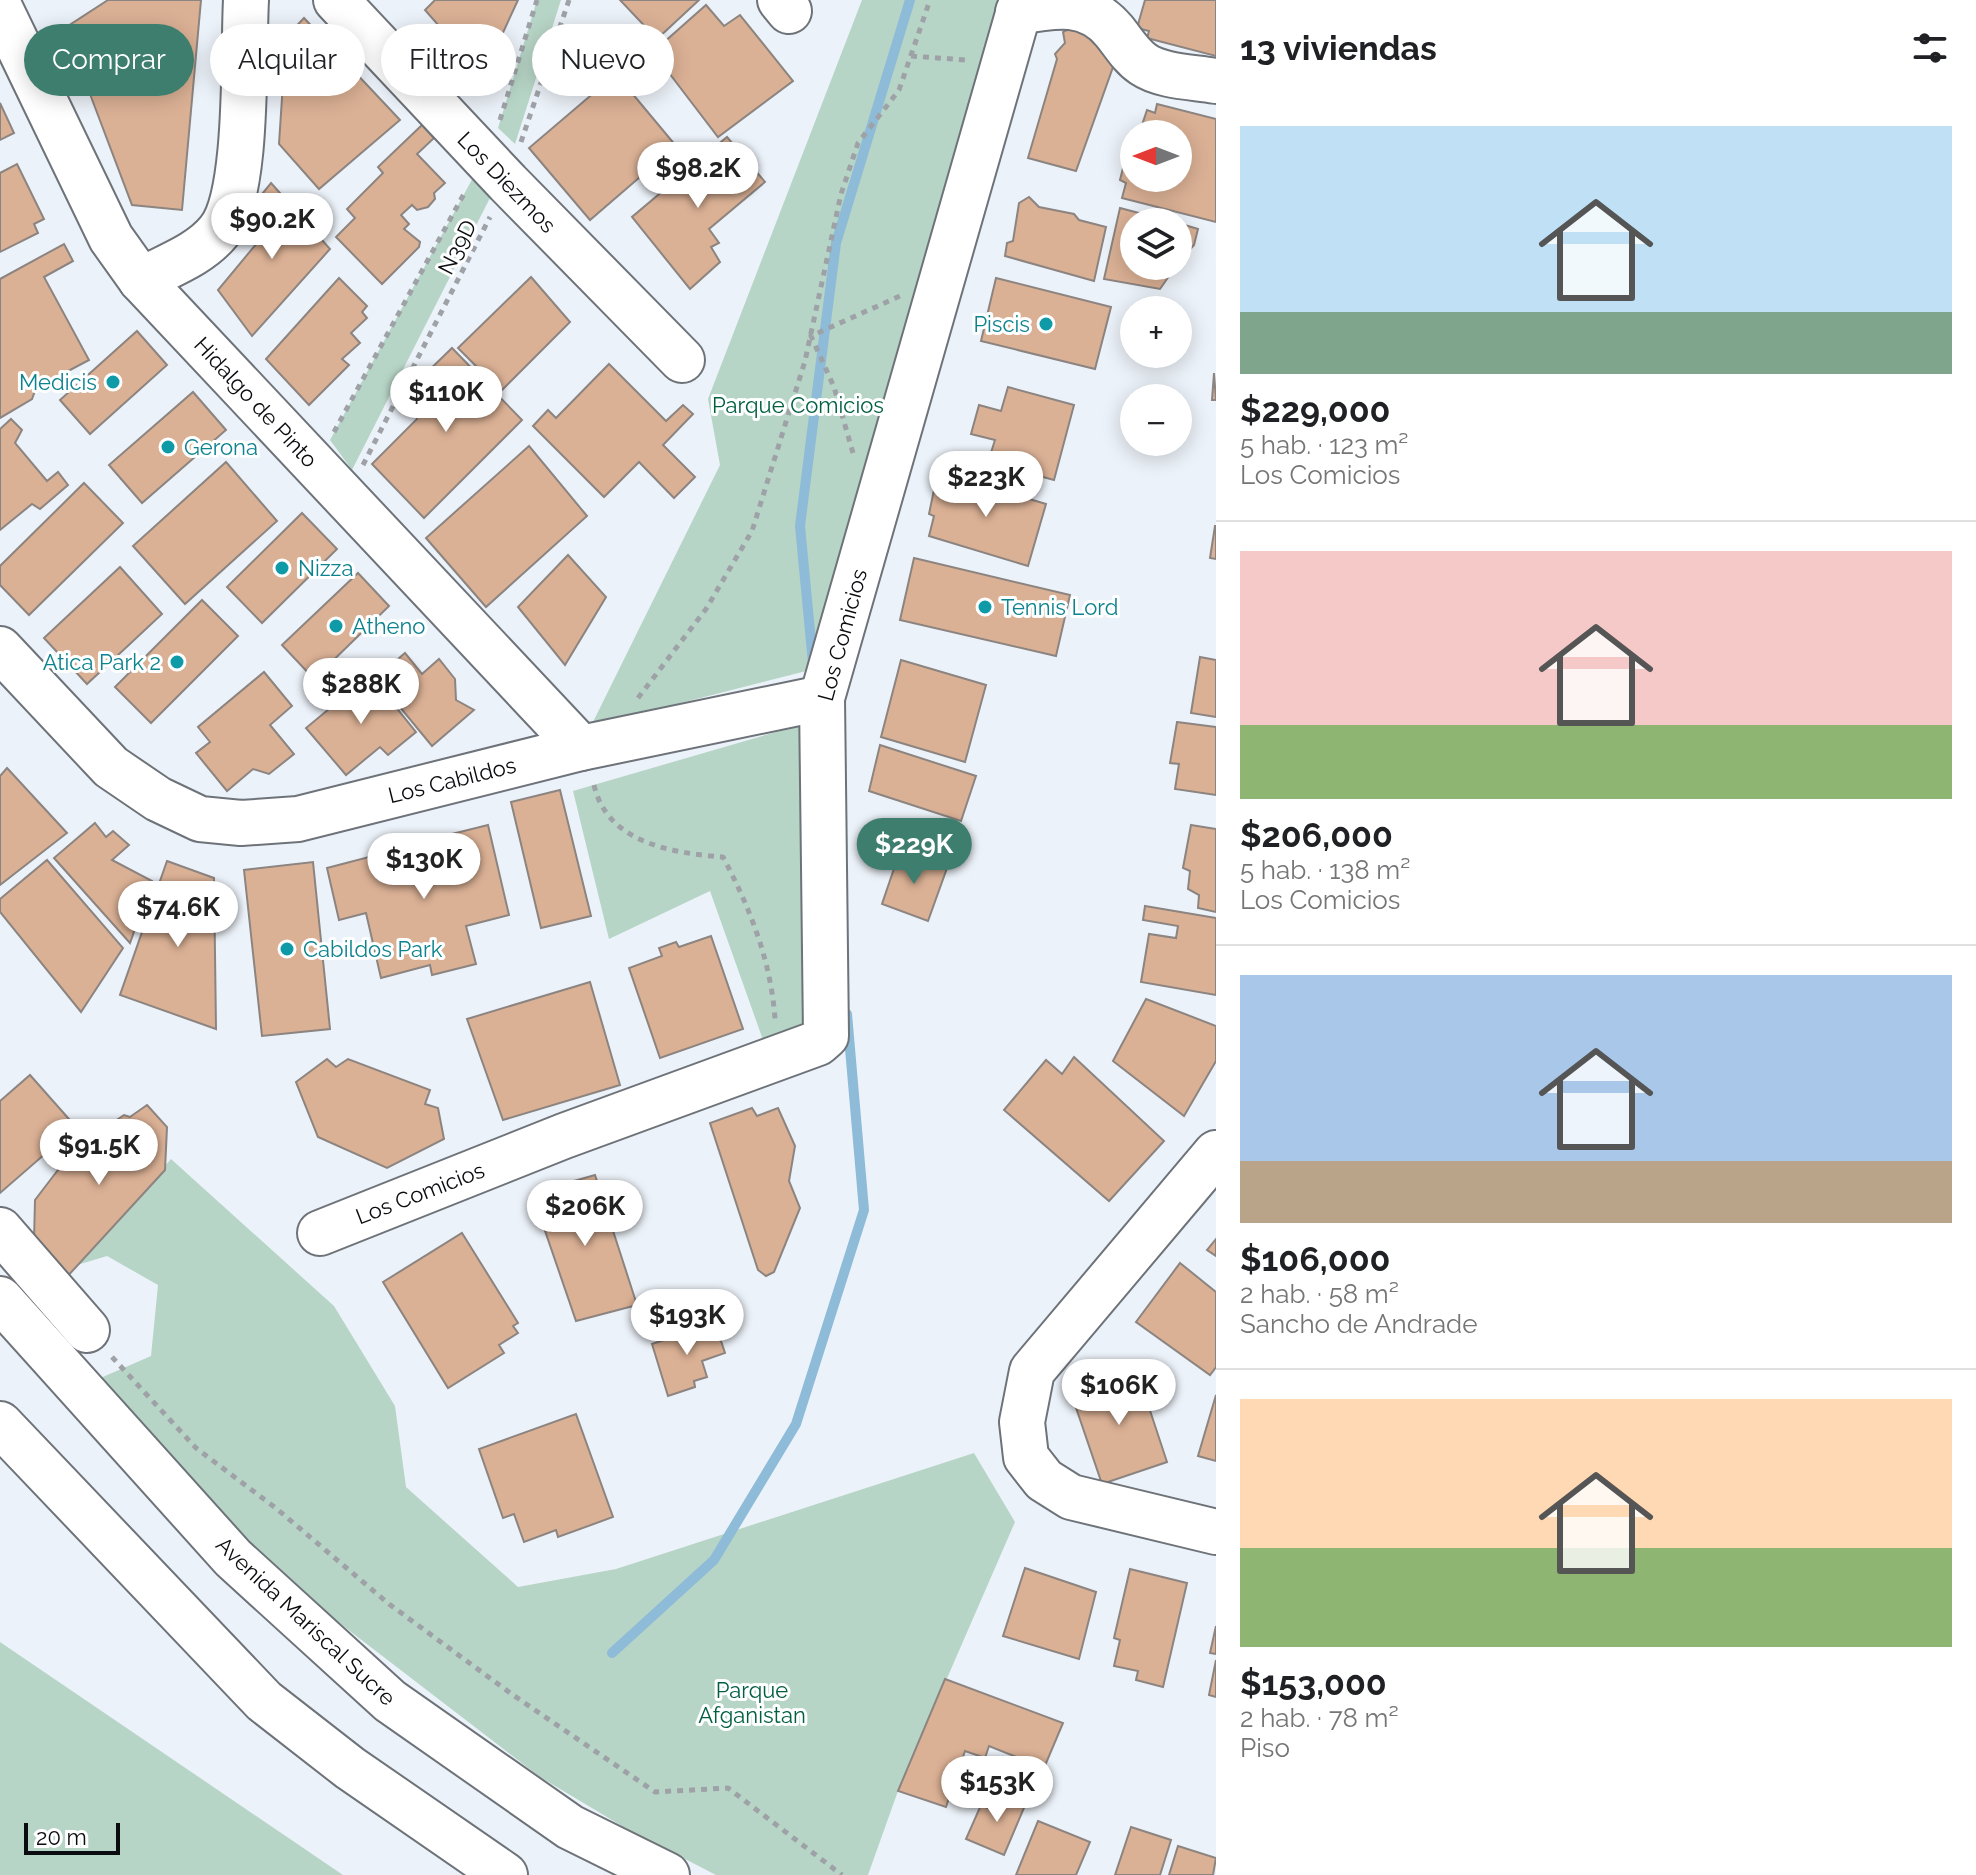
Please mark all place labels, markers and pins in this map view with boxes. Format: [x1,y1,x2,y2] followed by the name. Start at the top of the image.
[633,142,763,210] pin: $98.2K
[207,193,337,261] pin: $90.2K
[973,311,1030,337] place label: Piscis
[1037,315,1055,333] marker: Piscis
[390,366,502,434] pin: $110K
[19,369,97,395] place label: Medicis
[104,373,122,391] marker: Medicis
[184,434,258,460] place label: Gerona
[159,438,177,456] marker: Gerona
[930,451,1042,519] pin: $223K
[298,555,353,581] place label: Nizza
[273,559,291,577] marker: Nizza
[1001,594,1118,620] place label: Tennis Lord
[976,598,994,616] marker: Tennis Lord
[352,613,425,639] place label: Atheno
[327,617,345,635] marker: Atheno
[43,649,161,675] place label: Atica Park 2
[168,653,186,671] marker: Atica Park 2
[305,658,417,726] pin: $288K
[858,818,970,886] pin: $229K
[368,833,480,901] pin: $130K
[113,881,243,949] pin: $74.6K
[303,936,443,962] place label: Cabildos Park
[278,940,296,958] marker: Cabildos Park
[34,1119,164,1187] pin: $91.5K
[529,1180,641,1248] pin: $206K
[631,1289,743,1357] pin: $193K
[1063,1359,1175,1427] pin: $106K
[941,1756,1053,1824] pin: $153K

